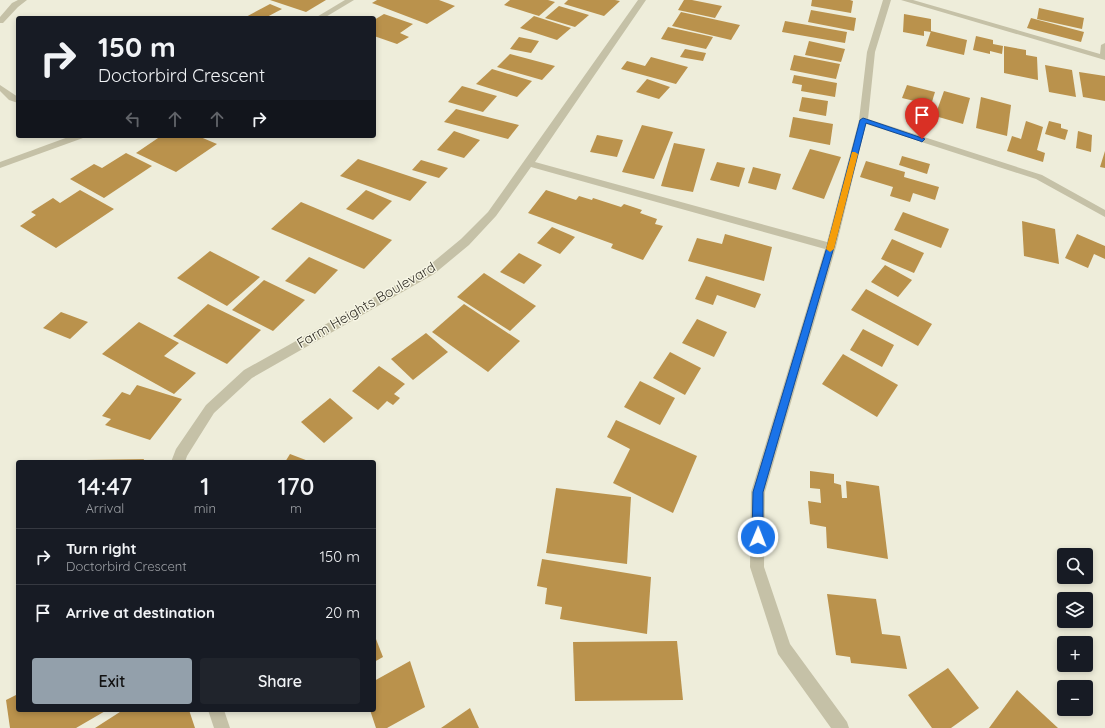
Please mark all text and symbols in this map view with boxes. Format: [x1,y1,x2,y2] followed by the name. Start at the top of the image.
[98,29,176,64] text: 150 m
[32,32,84,84] icon: right
[98,64,265,87] text: Doctorbird Crescent
[905,98,939,139] pin
[911,104,933,126] icon: arrive
[122,108,144,130] icon: left
[164,108,186,130] icon: ahead
[206,108,228,130] icon: ahead
[248,108,270,130] icon: right
[293,258,439,352] street label: Farm Heights Boulevard
[78,471,132,501] text: 14:47
[200,471,209,501] text: 1
[278,471,314,501] text: 170
[85,500,124,516] text: Arrival
[194,500,216,516] text: min
[290,500,302,516] text: m
[737,516,779,558] position arrow
[66,539,137,558] text: Turn right
[32,546,54,568] icon: right
[320,547,360,566] text: 150 m
[1057,548,1093,716] map controls
[1057,548,1093,584] button: search
[66,558,187,574] text: Doctorbird Crescent
[1057,592,1093,628] button: layers
[32,602,54,624] icon: arrive
[66,603,215,622] text: Arrive at destination
[325,603,360,622] text: 20 m
[1057,636,1093,672] button: +
[32,658,192,704] button: Exit
[200,658,360,704] button: Share
[1057,680,1093,716] button: −

